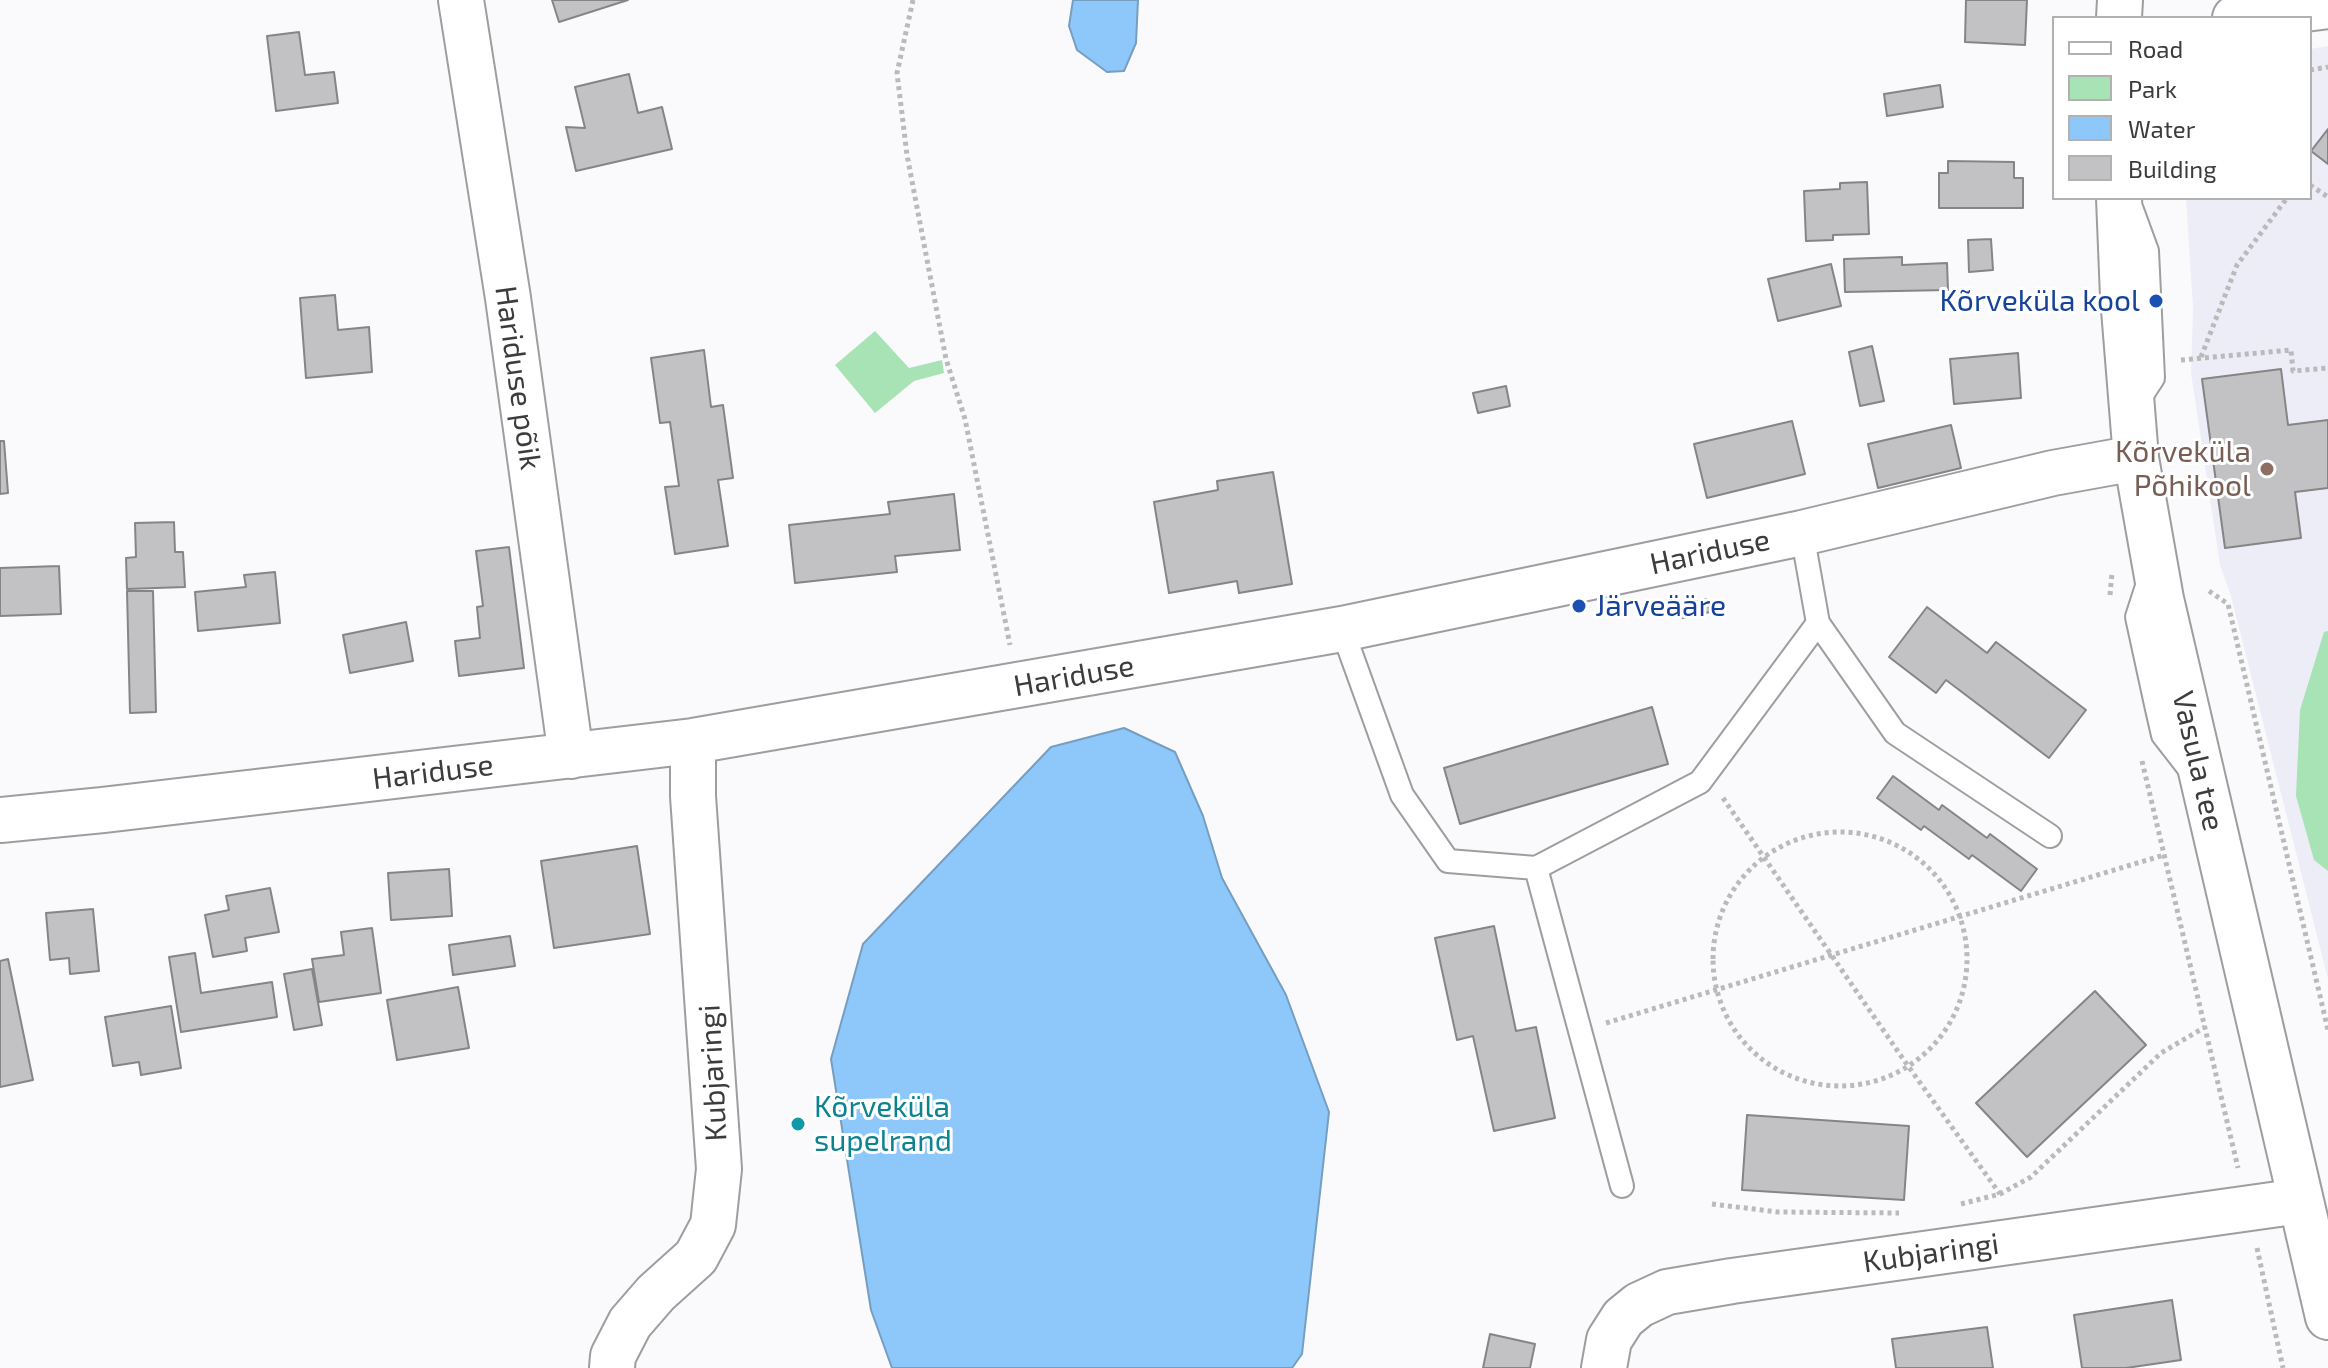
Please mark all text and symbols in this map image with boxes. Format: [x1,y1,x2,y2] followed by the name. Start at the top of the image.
[2052,16,2312,200] legend
[2128,34,2183,63] text: Road
[2128,74,2177,103] text: Park
[2128,114,2195,143] text: Water
[2128,154,2217,183] text: Building
[1940,283,2140,319] place label: Kõrveküla kool
[487,284,549,472] street label: Hariduse põik
[2147,292,2165,310] marker: Kõrveküla kool
[2115,434,2251,504] place label: Kõrveküla Põhikool
[2258,460,2276,478] marker: Kõrveküla Põhikool
[1647,522,1773,582] street label: Hariduse
[1595,588,1726,624] place label: Järveääre
[1570,597,1588,615] marker: Järveääre
[1011,648,1137,704] street label: Hariduse
[2164,688,2232,834] street label: Vasula tee
[370,747,496,797] street label: Hariduse
[691,1004,735,1142] street label: Kubjaringi
[814,1089,952,1160] place label: Kõrveküla supelrand
[789,1115,807,1133] marker: Kõrveküla supelrand
[1861,1226,2001,1280] street label: Kubjaringi

